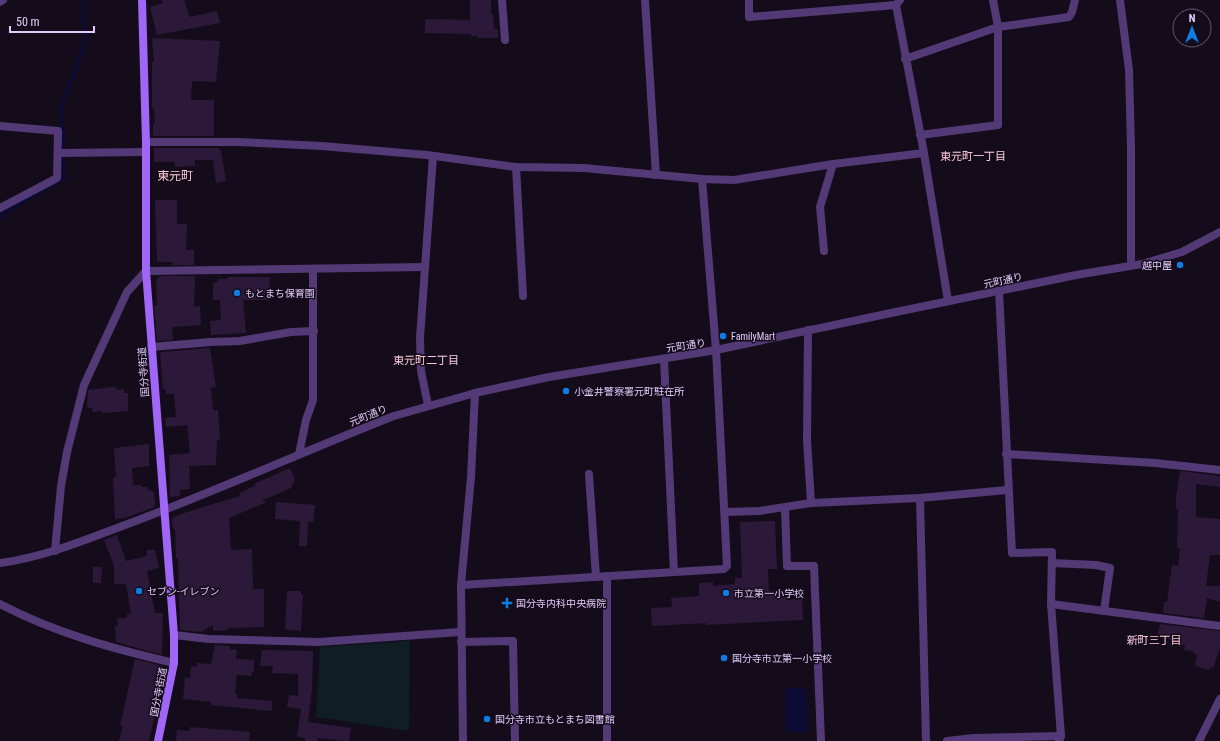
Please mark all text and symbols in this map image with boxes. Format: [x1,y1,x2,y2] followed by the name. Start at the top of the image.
[10,8,94,34] scale bar
[1172,8,1212,48] north arrow
[1189,12,1196,25] text: N
[16,15,40,29] text: 50 m
[940,150,1006,163] district label: 東元町一丁目
[157,169,193,183] district label: 東元町
[1142,260,1172,271] place label: 越中屋
[1175,260,1185,270] marker: 越中屋
[982,271,1024,290] street label: 元町通り
[232,288,242,298] marker: もとまち保育園
[245,288,315,299] place label: もとまち保育園
[718,331,728,341] marker: FamilyMart
[731,331,775,342] place label: FamilyMart
[665,337,707,354] street label: 元町通り
[136,347,151,397] street label: 国分寺街道
[393,354,459,367] district label: 東元町二丁目
[561,386,571,396] marker: 小金井警察署元町駐在所
[574,386,684,397] place label: 小金井警察署元町駐在所
[348,403,389,428] street label: 元町通り
[134,586,144,596] marker: セブン-イレブン
[147,586,219,597] place label: セブン-イレブン
[721,588,731,598] marker: 市立第一小学校
[734,588,804,599] place label: 市立第一小学校
[501,597,513,609] marker: 国分寺内科中央病院
[516,598,606,609] place label: 国分寺内科中央病院
[1127,634,1182,647] district label: 新町三丁目
[719,653,729,663] marker: 国分寺市立第一小学校
[732,653,832,664] place label: 国分寺市立第一小学校
[148,667,169,718] street label: 国分寺街道
[482,714,492,724] marker: 国分寺市立もとまち図書館
[495,714,615,725] place label: 国分寺市立もとまち図書館

